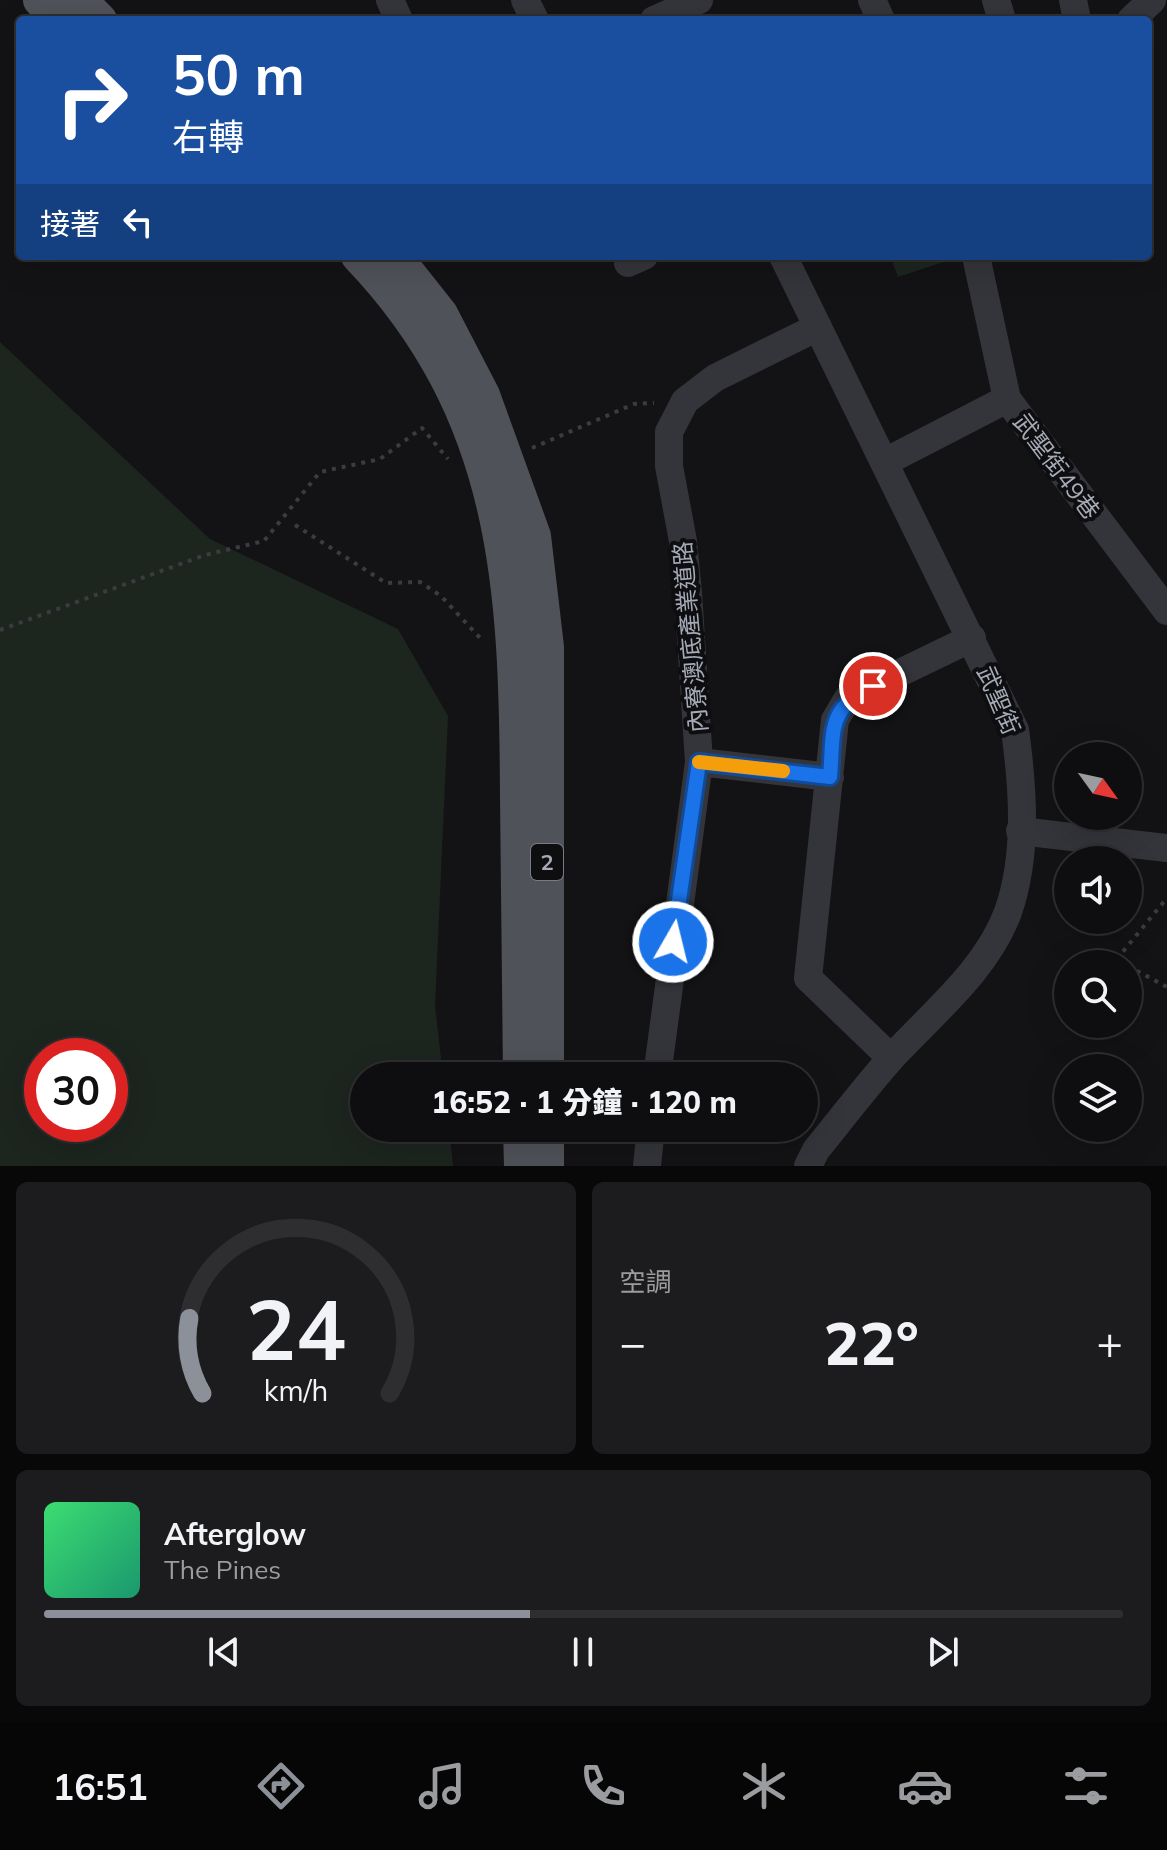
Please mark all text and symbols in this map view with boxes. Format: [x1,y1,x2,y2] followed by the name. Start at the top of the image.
[172,39,305,109] text: 50 m
[40,48,144,152] icon: right
[172,114,244,159] text: 右轉
[116,200,160,244] icon: left
[40,205,100,243] text: 接著
[1007,407,1107,525] street label: 武聖街49巷
[667,540,713,734] street label: 內寮澳底產業道路
[839,652,907,720] pin
[971,661,1027,739] street label: 武聖街
[851,664,895,708] icon: arrive
[1054,742,1142,830] north arrow
[1054,742,1142,1142] map controls
[531,844,563,880] road number: 2
[1054,846,1142,934] button: sound
[631,900,715,984] position arrow
[1054,950,1142,1038] button: search
[24,1038,128,1142] speed limit sign: 30
[1054,1054,1142,1142] button: layers
[431,1083,737,1121] text: 16:52 · 1 分鐘 · 120 m
[620,1265,672,1298] text: 空調
[246,1276,346,1381] text: 24
[824,1305,919,1380] text: 22°
[620,1315,646,1370] text: −
[1097,1315,1123,1370] text: +
[263,1372,328,1408] text: km/h
[164,1515,306,1553] text: Afterglow
[164,1553,281,1586] text: The Pines
[202,1630,246,1674] icon: previous
[561,1630,605,1674] icon: pause
[921,1630,965,1674] icon: next
[253,1758,309,1814] icon: directions
[414,1758,470,1814] icon: music
[575,1758,631,1814] icon: phone
[736,1758,792,1814] icon: climate
[897,1758,953,1814] icon: car
[1058,1758,1114,1814] icon: filters
[53,1764,148,1809] text: 16:51

